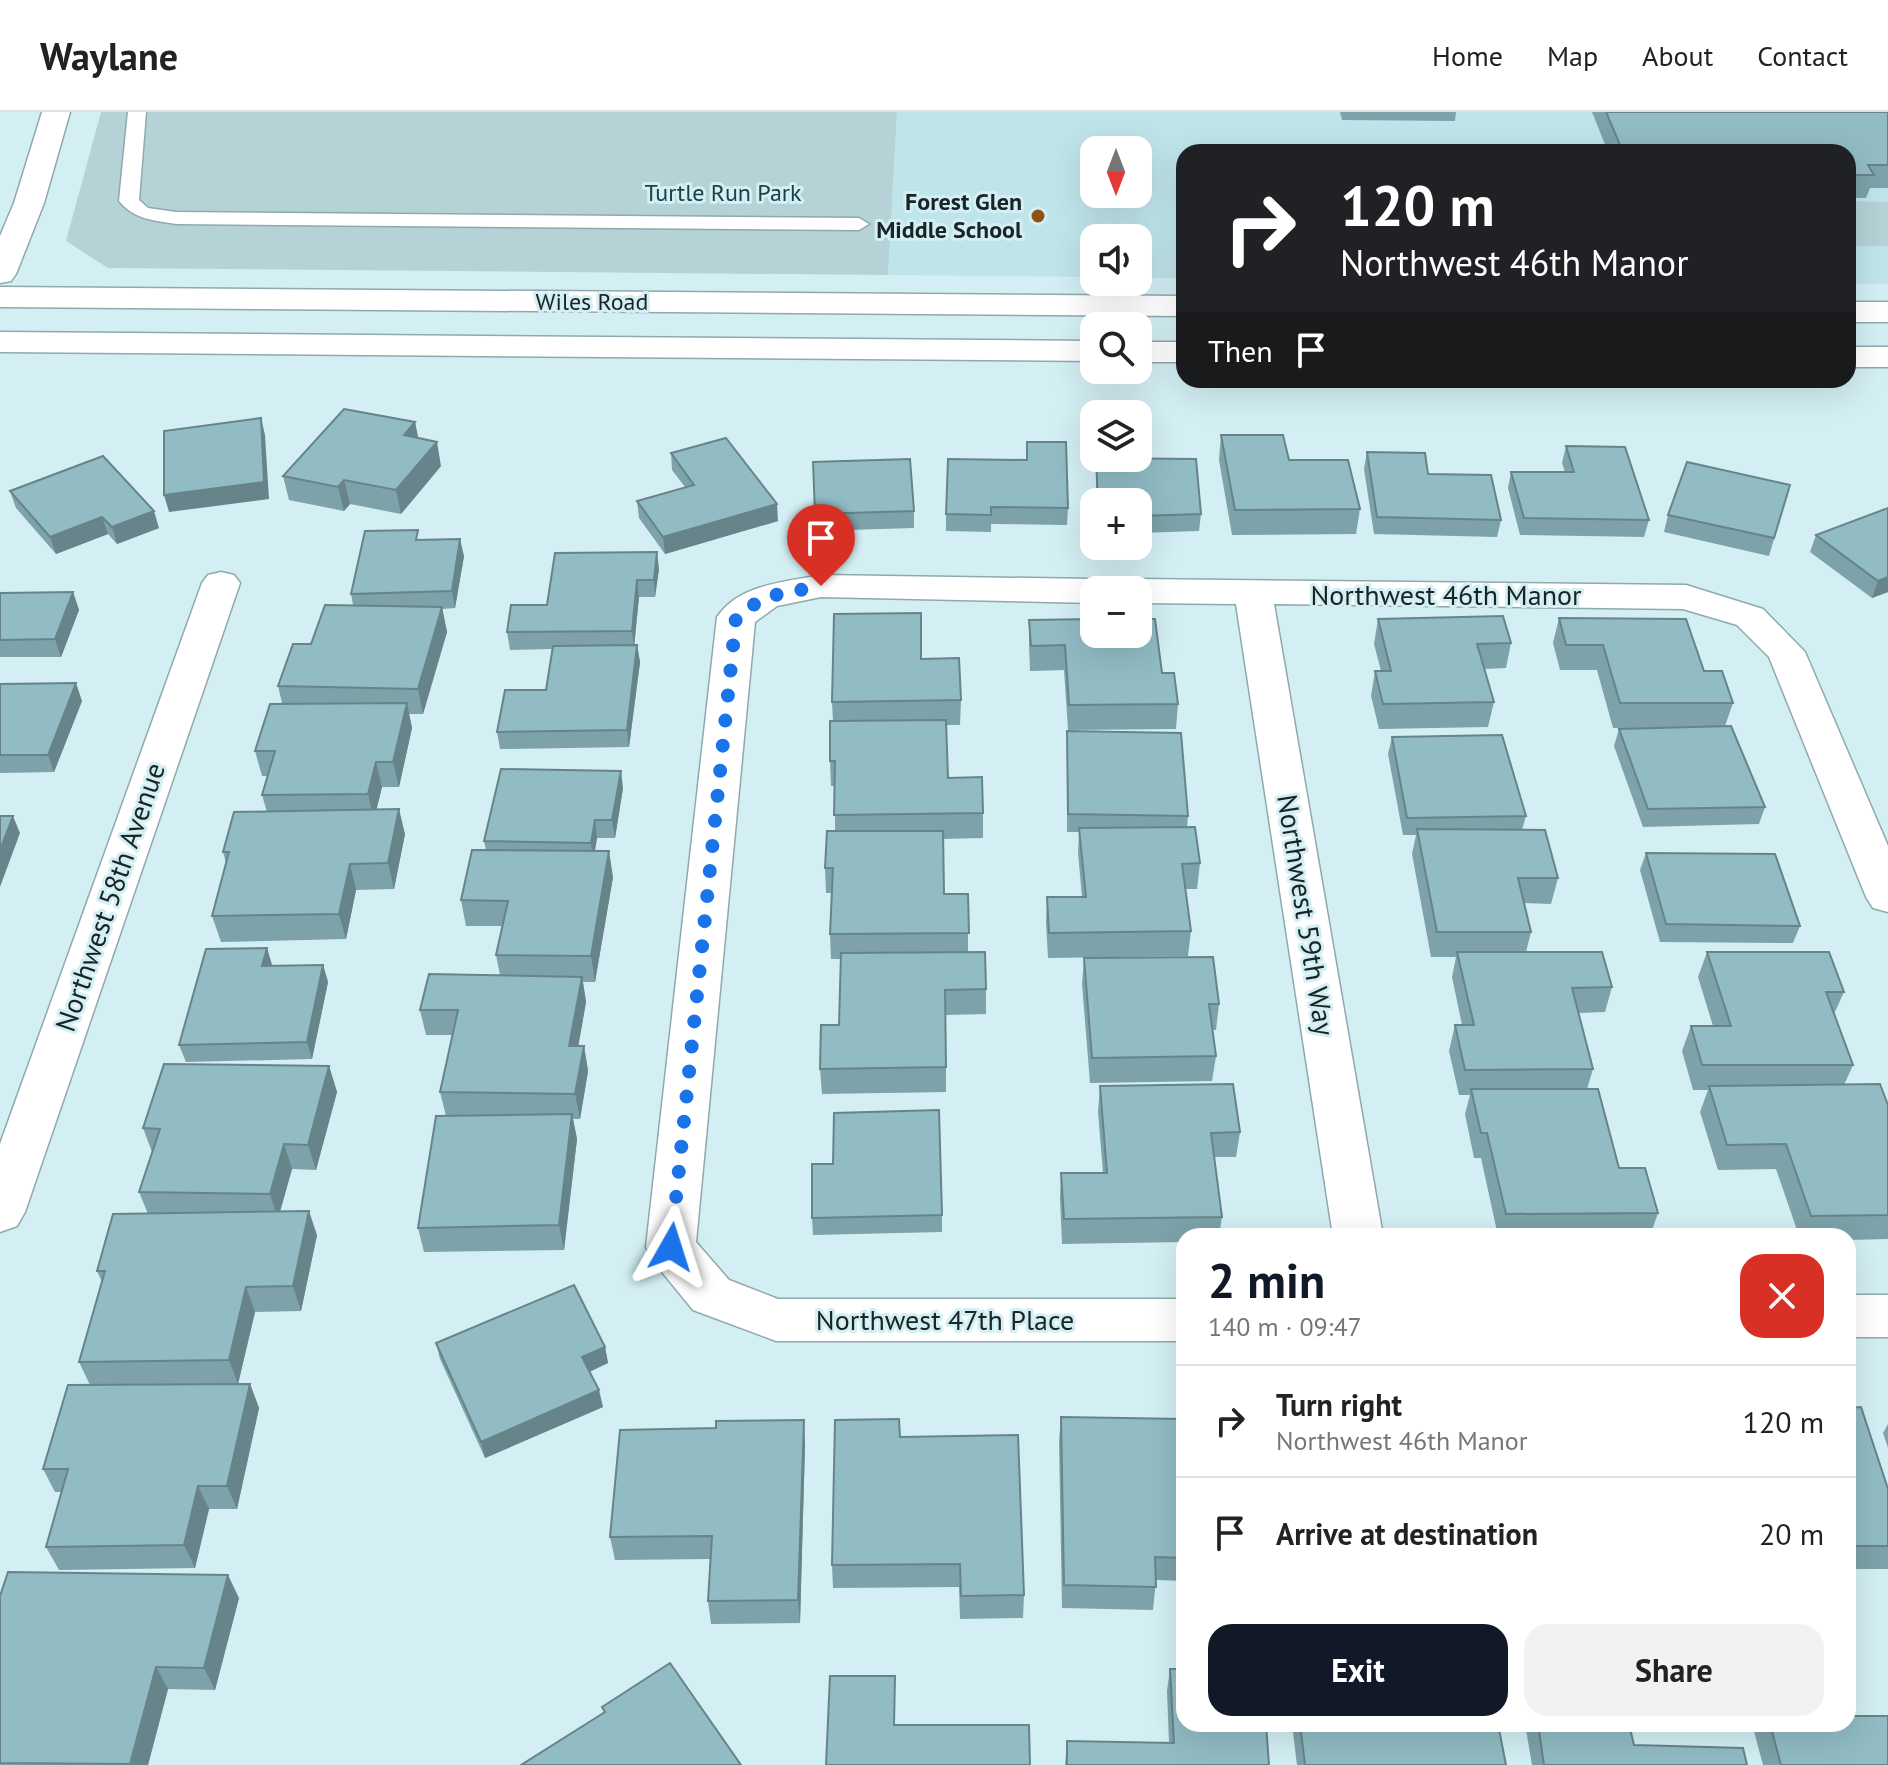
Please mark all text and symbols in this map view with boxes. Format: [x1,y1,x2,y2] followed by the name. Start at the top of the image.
[40,31,178,80] text: Waylane
[1432,37,1503,74] text: Home
[1547,37,1598,74] text: Map
[1642,37,1713,74] text: About
[1757,37,1848,74] text: Contact
[1080,136,1152,208] north arrow
[1080,136,1152,648] map controls
[1340,169,1495,241] text: 120 m
[1208,176,1312,280] icon: right
[644,177,802,208] park label: Turtle Run Park
[876,186,1023,245] place label: Forest Glen Middle School
[1029,207,1047,225] marker: Forest Glen Middle School
[1080,224,1152,296] button: sound
[1340,239,1688,286] text: Northwest 46th Manor
[536,286,648,317] street label: Wiles Road
[1080,312,1152,384] button: search
[1289,328,1333,372] icon: arrive
[1208,331,1273,370] text: Then
[1080,400,1152,472] button: layers
[1080,488,1152,560] button: +
[787,504,855,586] pin
[799,516,843,560] icon: arrive
[1080,576,1152,648] button: −
[1311,576,1582,613] street label: Northwest 46th Manor
[46,758,173,1036] street label: Northwest 58th Avenue
[1269,792,1344,1038] street label: Northwest 59th Way
[629,1205,713,1289] position arrow
[1208,1249,1325,1311] text: 2 min
[1740,1254,1824,1338] button: close
[816,1301,1074,1338] street label: Northwest 47th Place
[1208,1310,1362,1343] text: 140 m · 09:47
[1276,1385,1402,1424] text: Turn right
[1208,1399,1252,1443] icon: right
[1743,1402,1824,1441] text: 120 m
[1276,1424,1528,1457] text: Northwest 46th Manor
[1208,1511,1252,1555] icon: arrive
[1276,1514,1538,1553] text: Arrive at destination
[1759,1514,1824,1553] text: 20 m
[1208,1624,1508,1716] button: Exit
[1524,1624,1824,1716] button: Share

